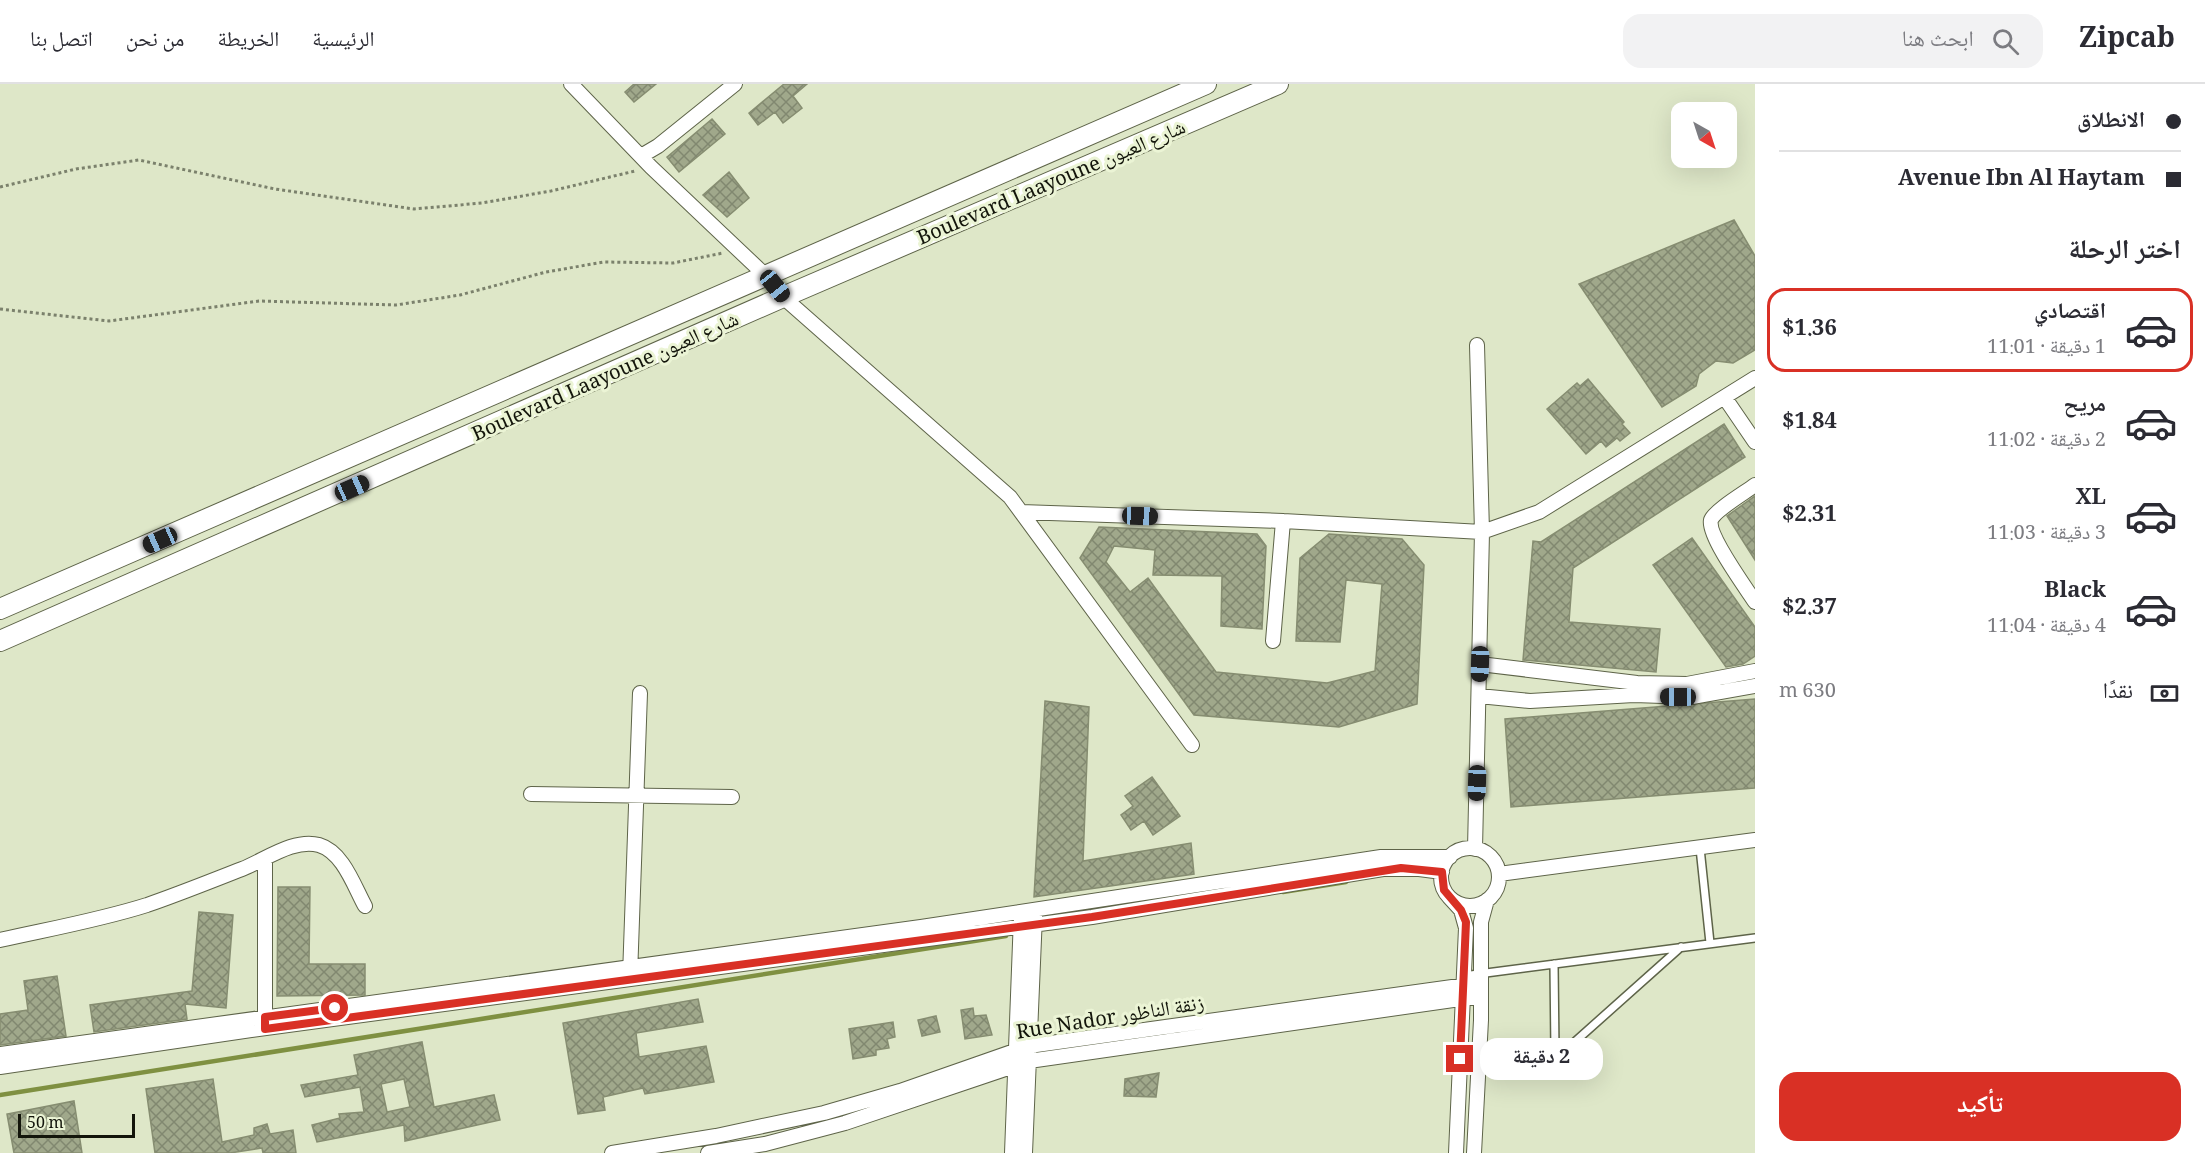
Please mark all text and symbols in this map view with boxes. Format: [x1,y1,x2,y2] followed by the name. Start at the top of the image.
[1623,14,2043,68] search box
[2079,17,2175,65] text: Zipcab
[1902,22,1974,60] text: ابحث هنا
[30,24,93,59] text: اتصل بنا
[126,24,184,59] text: من نحن
[217,24,279,59] text: الخريطة
[312,24,374,59] text: الرئيسية
[1989,25,2022,58] icon: search
[1671,102,1737,168] north arrow
[1671,102,1737,168] map controls
[2077,103,2145,141] text: الانطلاق
[912,113,1192,257] street label: Boulevard Laayoune شارع العيون
[1898,161,2145,199] text: Avenue Ibn Al Haytam
[2069,229,2181,275] text: اختر الرحلة
[757,266,793,306] car
[2034,294,2106,332] text: اقتصادي
[2124,303,2178,357] icon: car
[467,304,745,453] street label: Boulevard Laayoune شارع العيون
[1782,311,1837,349] text: $1.36
[1987,332,2106,366] text: 1 دقيقة · 11:01
[2063,387,2106,425] text: مريح
[2124,396,2178,450] icon: car
[1782,404,1837,442] text: $1.84
[1987,425,2106,459] text: 2 دقيقة · 11:02
[332,472,372,504] car
[2075,480,2106,518] text: XL
[2124,489,2178,543] icon: car
[1782,497,1837,535] text: $2.31
[1122,506,1158,526] car
[1987,518,2106,552] text: 3 دقيقة · 11:03
[140,524,180,556] car
[2044,573,2106,611] text: Black
[2124,582,2178,636] icon: car
[1782,590,1837,628] text: $2.37
[1987,611,2106,645] text: 4 دقيقة · 11:04
[1470,646,1490,682] car
[2103,674,2133,712] text: نقدًا
[1779,676,1836,710] text: 630 m
[2148,677,2181,710] icon: cash
[1660,688,1696,706] car
[1467,765,1487,801] car
[1014,988,1207,1052] street label: Rue Nador زنقة الناظور
[321,994,348,1021] route start
[1481,1038,1604,1080] callout: 2 دقيقة
[1513,1042,1570,1076] text: 2 دقيقة
[1446,1045,1473,1072] route end
[1779,1072,2181,1141] button: تأكيد
[18,1111,135,1138] scale bar
[27,1111,64,1138] text: 50 m

